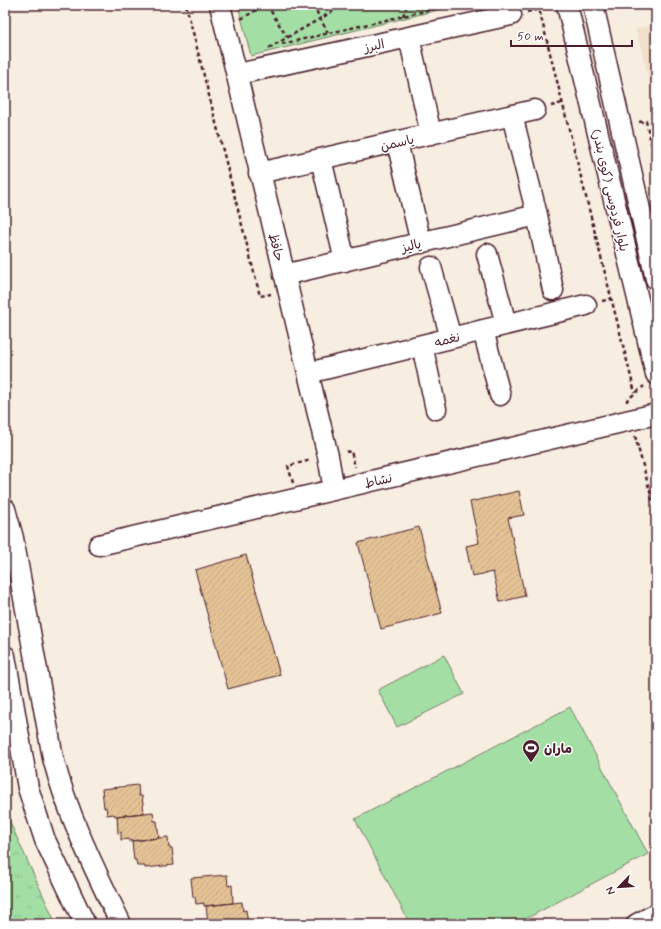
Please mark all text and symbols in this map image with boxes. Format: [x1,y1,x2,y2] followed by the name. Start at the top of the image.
[511,22,632,48] scale bar
[517,29,544,45] text: 50 m
[362,36,386,57] street label: البرز
[587,127,632,253] street label: بلوار فردوسی (کوی بندر)
[379,131,416,156] street label: یاسمن
[264,231,287,263] street label: حافظ
[399,236,423,257] street label: پالیز
[433,329,462,352] street label: نغمه
[363,470,394,493] street label: نشاط
[521,738,541,763] sports icon: ماران
[544,741,572,758] place label: ماران
[599,867,639,907] north arrow
[603,885,619,897] text: N

